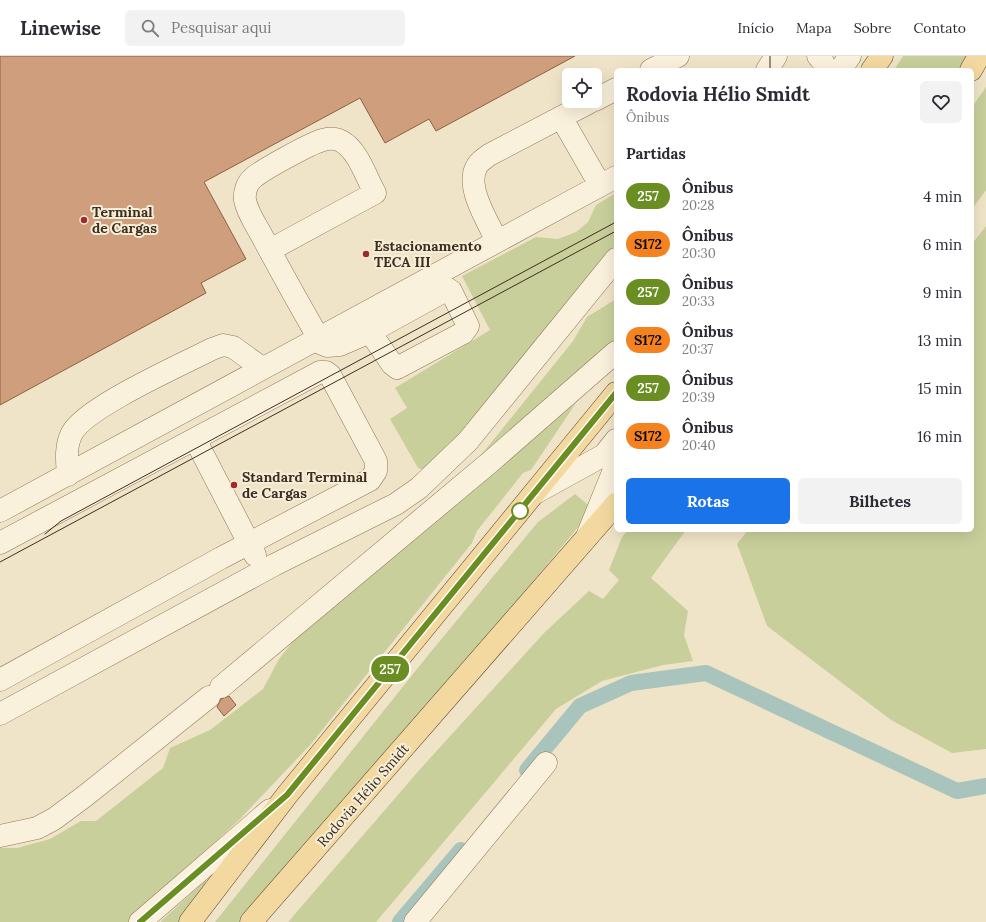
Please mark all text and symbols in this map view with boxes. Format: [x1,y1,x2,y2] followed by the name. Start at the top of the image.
[125,10,405,46] search box
[20,16,101,40] text: Linewise
[139,17,161,39] icon: search
[171,18,272,37] text: Pesquisar aqui
[737,19,774,37] text: Início
[796,19,832,37] text: Mapa
[854,19,892,37] text: Sobre
[914,19,966,37] text: Contato
[562,68,602,108] map controls
[562,68,602,108] button: locate
[920,81,962,123] button: heart
[626,82,810,106] text: Rodovia Hélio Smidt
[626,109,669,126] text: Ônibus
[626,144,686,163] text: Partidas
[682,178,733,197] text: Ônibus
[637,187,659,205] text: 257
[923,187,962,206] text: 4 min
[682,197,715,214] text: 20:28
[92,203,157,237] place label: Terminal de Cargas
[79,215,89,225] marker: Terminal de Cargas
[682,226,733,245] text: Ônibus
[634,235,662,253] text: S172
[923,235,962,254] text: 6 min
[374,237,482,271] place label: Estacionamento TECA III
[682,245,716,262] text: 20:30
[361,249,371,259] marker: Estacionamento TECA III
[682,274,733,293] text: Ônibus
[637,283,659,301] text: 257
[923,283,962,302] text: 9 min
[682,293,715,310] text: 20:33
[682,322,733,341] text: Ônibus
[634,331,662,349] text: S172
[918,331,962,350] text: 13 min
[682,341,713,358] text: 20:37
[682,370,733,389] text: Ônibus
[637,379,659,397] text: 257
[918,379,962,398] text: 15 min
[682,389,715,406] text: 20:39
[682,418,733,437] text: Ônibus
[634,427,662,445] text: S172
[917,427,962,446] text: 16 min
[682,437,716,454] text: 20:40
[242,468,368,502] place label: Standard Terminal de Cargas
[626,478,790,524] button: Rotas
[798,478,962,524] button: Bilhetes
[229,480,239,490] marker: Standard Terminal de Cargas
[511,502,529,520] unlabelled marker
[367,656,413,682] line badge: 257
[379,660,401,678] text: 257
[313,739,413,850] street label: Rodovia Hélio Smidt

